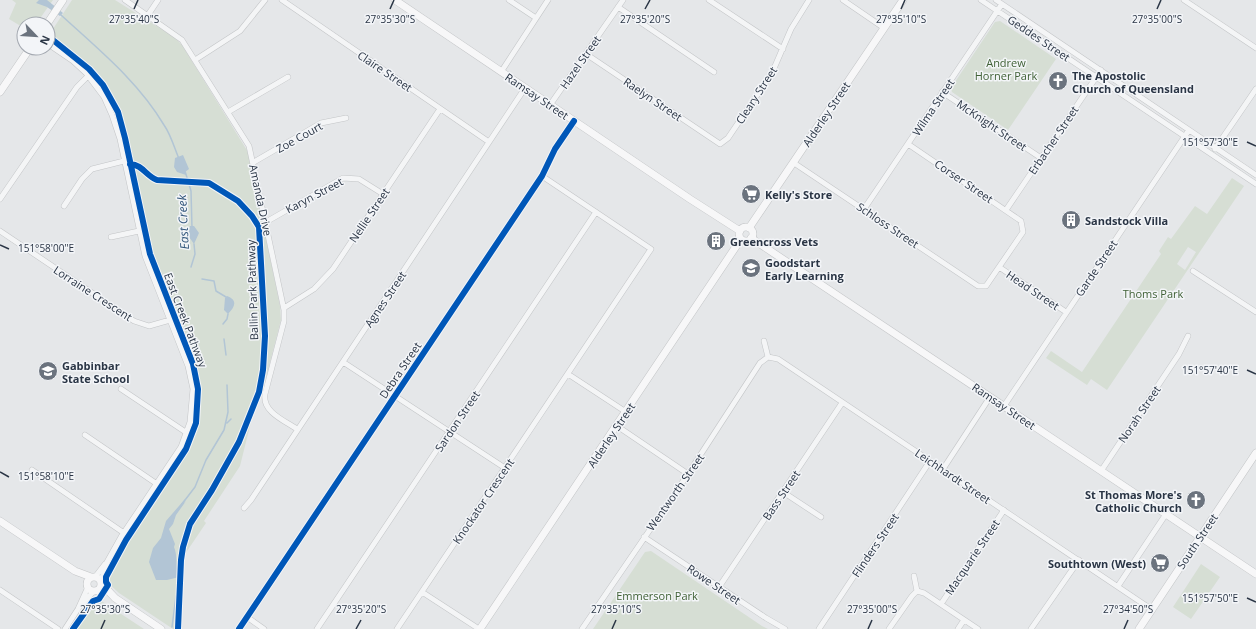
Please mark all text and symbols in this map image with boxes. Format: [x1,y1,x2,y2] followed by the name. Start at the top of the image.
[1005,11,1073,65] street label: Geddes Street
[109,12,159,26] text: 27°35'40"S
[365,12,415,26] text: 27°35'30"S
[620,12,670,26] text: 27°35'20"S
[876,12,926,26] text: 27°35'10"S
[1132,12,1182,26] text: 27°35'00"S
[16,16,56,56] north arrow
[556,32,604,92] street label: Hazel Street
[37,33,54,48] text: N
[355,47,415,95] street label: Claire Street
[975,55,1037,83] park label: Andrew Horner Park
[732,63,780,127] street label: Cleary Street
[1072,68,1194,96] place label: The Apostolic Church of Queensland
[502,69,572,123] street label: Ramsay Street
[1047,70,1069,92] church icon: The Apostolic Church of Queensland
[621,74,685,124] street label: Raelyn Street
[908,76,958,138] street label: Wilma Street
[799,79,853,149] street label: Alderley Street
[954,96,1030,154] street label: McKnight Street
[1024,103,1082,177] street label: Erbacher Street
[273,118,325,156] street label: Zoe Court
[1182,135,1238,149] text: 151°57'30"E
[932,156,996,206] street label: Corser Street
[246,163,276,237] street label: Amanda Drive
[283,174,345,216] street label: Karyn Street
[740,183,762,205] supermarket icon: Kelly's Store
[345,185,393,245] street label: Nellie Street
[765,187,833,202] place label: Kelly's Store
[173,193,193,250] water label: East Creek
[854,199,922,251] street label: Schloss Street
[1060,209,1082,231] building icon: Sandstock Villa
[1085,213,1168,228] place label: Sandstock Villa
[705,230,727,252] building icon: Greencross Vets
[730,234,819,249] place label: Greencross Vets
[1072,237,1120,299] street label: Garde Street
[243,239,261,341] street label: Ballin Park Pathway
[18,241,74,255] text: 151°58'00"E
[765,255,844,283] place label: Goodstart Early Learning
[740,257,762,279] school or university icon: Goodstart Early Learning
[51,262,135,324] street label: Lorraine Crescent
[1004,267,1062,313] street label: Head Street
[361,268,409,330] street label: Agnes Street
[161,271,211,370] street label: East Creek Pathway
[1123,286,1184,301] park label: Thoms Park
[376,339,424,401] street label: Debra Street
[62,358,130,386] place label: Gabbinbar State School
[37,360,59,382] school or university icon: Gabbinbar State School
[1182,363,1238,377] text: 151°57'40"E
[969,379,1039,433] street label: Ramsay Street
[1114,382,1164,445] street label: Norah Street
[431,388,483,454] street label: Sardon Street
[584,400,638,470] street label: Alderley Street
[912,445,994,507] street label: Leichhardt Street
[643,450,707,534] street label: Wentworth Street
[449,455,517,547] street label: Knockator Crescent
[759,467,803,523] street label: Bass Street
[18,469,74,483] text: 151°58'10"E
[1085,487,1183,515] place label: St Thomas More's Catholic Church
[1185,489,1207,511] church icon: St Thomas More's Catholic Church
[848,510,902,580] street label: Flinders Street
[1173,510,1221,572] street label: South Street
[941,516,1003,598] street label: Macquarie Street
[1149,552,1171,574] supermarket icon: Southtown (West)
[1048,556,1146,571] place label: Southtown (West)
[684,561,744,608] street label: Rowe Street
[616,588,698,603] park label: Emmerson Park
[1182,591,1238,605] text: 151°57'50"E
[80,602,130,616] text: 27°35'30"S
[336,602,386,616] text: 27°35'20"S
[591,602,641,616] text: 27°35'10"S
[847,602,897,616] text: 27°35'00"S
[1103,602,1153,616] text: 27°34'50"S

